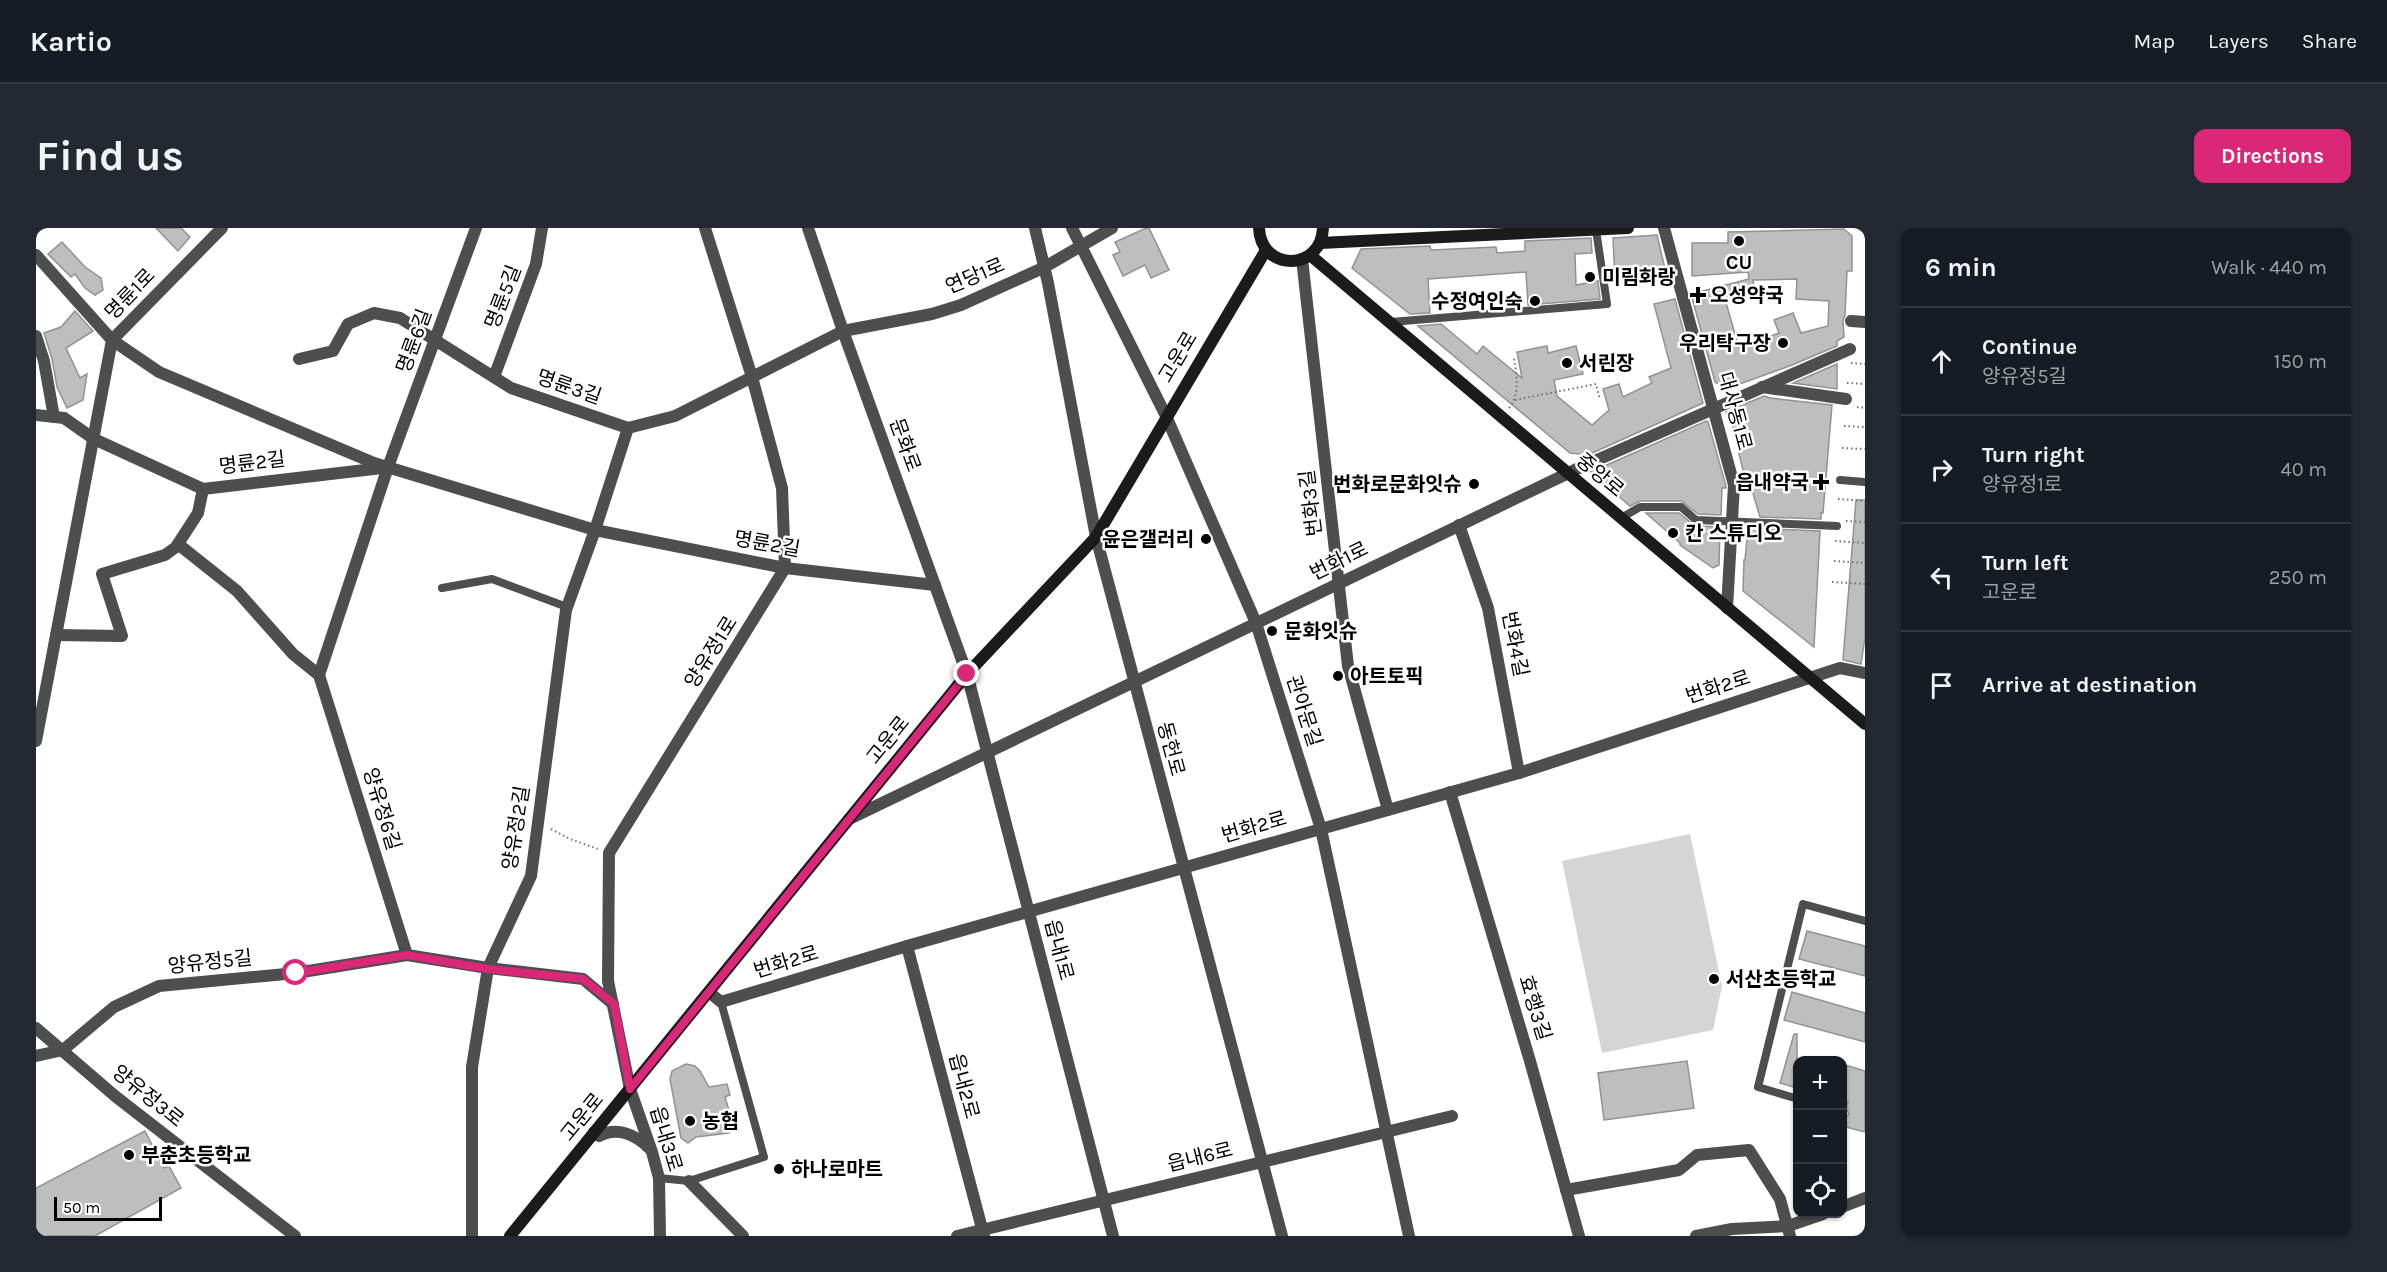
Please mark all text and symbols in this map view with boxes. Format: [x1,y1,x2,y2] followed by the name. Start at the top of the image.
[30,25,112,58] text: Kartio
[2133,29,2175,53] text: Map
[2208,29,2269,53] text: Layers
[2302,29,2357,53] text: Share
[2194,129,2351,183] button: Directions
[36,131,184,181] text: Find us
[1732,234,1746,248] marker: CU
[1726,251,1752,274] place label: CU
[1925,252,1997,283] text: 6 min
[942,253,1008,299] street label: 연당1로
[2211,256,2327,279] text: Walk · 440 m
[480,262,526,332] street label: 명륜5길
[100,264,160,324] street label: 명륜1로
[1602,266,1676,289] place label: 미림화랑
[1583,270,1597,284] marker: 미림화랑
[1710,284,1784,307] place label: 오성약국
[1691,288,1705,302] marker: 오성약국
[1431,290,1523,313] place label: 수정여인숙
[1528,294,1542,308] marker: 수정여인숙
[392,306,436,376] street label: 명륜6길
[1154,327,1202,387] street label: 고운로
[1679,332,1771,355] place label: 우리탁구장
[1982,334,2077,360] text: Continue
[1776,336,1790,350] marker: 우리탁구장
[1925,345,1958,378] icon: ahead
[2274,350,2327,373] text: 150 m
[1579,352,1634,375] place label: 서린장
[1560,356,1574,370] marker: 서린장
[534,365,604,409] street label: 명륜3길
[1982,365,2067,388] text: 양유정5길
[1714,369,1756,453] street label: 대사동1로
[885,415,925,475] street label: 문화로
[1982,442,2085,468] text: Turn right
[217,448,287,478] street label: 명륜2길
[1571,448,1629,502] street label: 중앙로
[1925,453,1958,486] icon: right
[2281,458,2327,481] text: 40 m
[1296,468,1326,538] street label: 번화3길
[1735,471,1809,494] place label: 읍내약국
[1333,473,1462,496] place label: 번화로문화잇슈
[1982,473,2062,496] text: 양유정1로
[1814,475,1828,489] marker: 읍내약국
[1467,477,1481,491] marker: 번화로문화잇슈
[1685,522,1782,545] place label: 칸 스튜디오
[1666,526,1680,540] marker: 칸 스튜디오
[732,527,802,561] street label: 명륜2길
[1102,528,1194,551] place label: 윤은갤러리
[1199,532,1213,546] marker: 윤은갤러리
[1306,537,1372,585] street label: 번화1로
[1982,550,2069,576] text: Turn left
[1925,561,1958,594] icon: left
[2269,566,2327,589] text: 250 m
[1982,581,2037,604] text: 고운로
[1497,609,1533,679] street label: 번화4길
[680,612,742,692] street label: 양유정1로
[1284,620,1358,643] place label: 문화잇슈
[1265,624,1279,638] marker: 문화잇슈
[953,660,979,686] route end
[1350,665,1424,688] place label: 아트토픽
[1683,666,1753,708] street label: 번화2로
[1331,669,1345,683] marker: 아트토픽
[1925,669,1958,702] icon: arrive
[1282,672,1326,750] street label: 관아문길
[1982,672,2197,698] text: Arrive at destination
[862,711,914,769] street label: 고운로
[1153,719,1189,779] street label: 동헌로
[359,765,405,853] street label: 양유정6길
[498,784,534,872] street label: 양유정2길
[1219,807,1289,847] street label: 번화2로
[1040,917,1078,983] street label: 읍내1로
[751,941,821,983] street label: 번화2로
[167,946,253,978] street label: 양유정5길
[282,959,308,985] route start
[1726,968,1836,991] place label: 서산초등학교
[1707,972,1721,986] marker: 서산초등학교
[1514,973,1556,1043] street label: 효행3길
[944,1051,984,1121] street label: 읍내2로
[1793,1056,1847,1218] map controls
[1793,1056,1847,1110] button: +
[108,1060,188,1132] street label: 양유정3로
[556,1088,608,1146] street label: 고운로
[645,1104,687,1174] street label: 읍내3로
[702,1110,739,1133] place label: 농협
[1793,1110,1847,1164] button: −
[683,1114,697,1128] marker: 농협
[1165,1138,1235,1176] street label: 읍내6로
[141,1144,251,1167] place label: 부춘초등학교
[122,1148,136,1162] marker: 부춘초등학교
[791,1158,883,1181] place label: 하나로마트
[772,1162,786,1176] marker: 하나로마트
[1793,1164,1847,1218] button: locate
[54,1194,162,1222] scale bar
[63,1198,100,1217] text: 50 m

